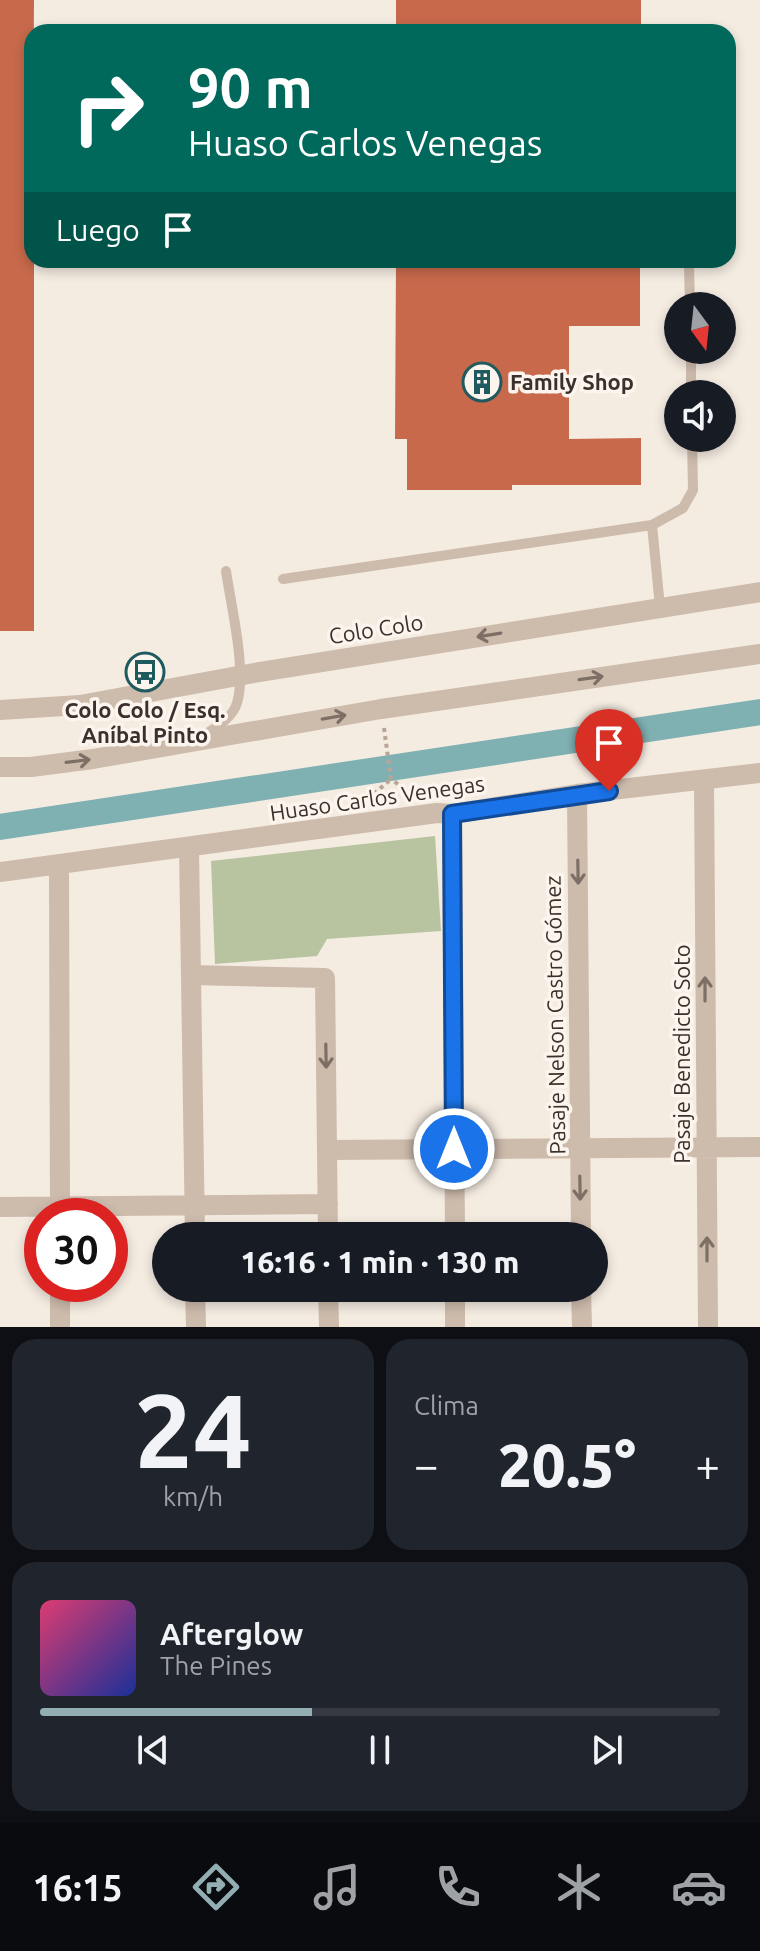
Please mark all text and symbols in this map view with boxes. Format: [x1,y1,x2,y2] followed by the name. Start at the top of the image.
[56,56,160,160] icon: right
[188,56,313,119] text: 90 m
[188,122,542,163] text: Huaso Carlos Venegas
[156,208,200,252] icon: arrive
[56,213,140,247] text: Luego
[664,292,736,364] north arrow
[664,292,736,452] map controls
[461,361,503,403] building icon: Family Shop
[510,369,634,394] place label: Family Shop
[664,380,736,452] button: sound
[327,609,425,648] street label: Colo Colo
[477,628,503,643] one-way arrow
[124,651,166,693] bus stop icon: Colo Colo / Esq. Aníbal Pinto
[578,670,603,685] one-way arrow
[65,697,225,747] place label: Colo Colo / Esq. Aníbal Pinto
[321,709,346,724] one-way arrow
[575,709,643,791] pin
[587,721,631,765] icon: arrive
[65,753,90,768] one-way arrow
[268,770,486,825] street label: Huaso Carlos Venegas
[570,858,585,885] one-way arrow
[540,875,569,1155] street label: Pasaje Nelson Castro Gómez
[669,944,694,1164] street label: Pasaje Benedicto Soto
[697,976,713,1003] one-way arrow
[318,1042,334,1069] one-way arrow
[412,1107,496,1191] position arrow
[572,1174,588,1201] one-way arrow
[24,1198,128,1302] speed limit sign: 30
[699,1236,715,1263] one-way arrow
[241,1245,519,1279] text: 16:16 · 1 min · 130 m
[134,1371,252,1488] text: 24
[414,1391,479,1420] text: Clima
[498,1431,636,1498] text: 20.5°
[414,1440,439,1489] text: −
[695,1440,720,1489] text: +
[163,1482,223,1511] text: km/h
[160,1617,303,1651] text: Afterglow
[160,1651,272,1680] text: The Pines
[131,1728,175,1772] icon: previous
[358,1728,402,1772] icon: pause
[585,1728,629,1772] icon: next
[188,1859,244,1915] icon: directions
[309,1859,365,1915] icon: music
[430,1859,486,1915] icon: phone
[551,1859,607,1915] icon: climate
[671,1859,727,1915] icon: car
[32,1867,123,1908] text: 16:15

